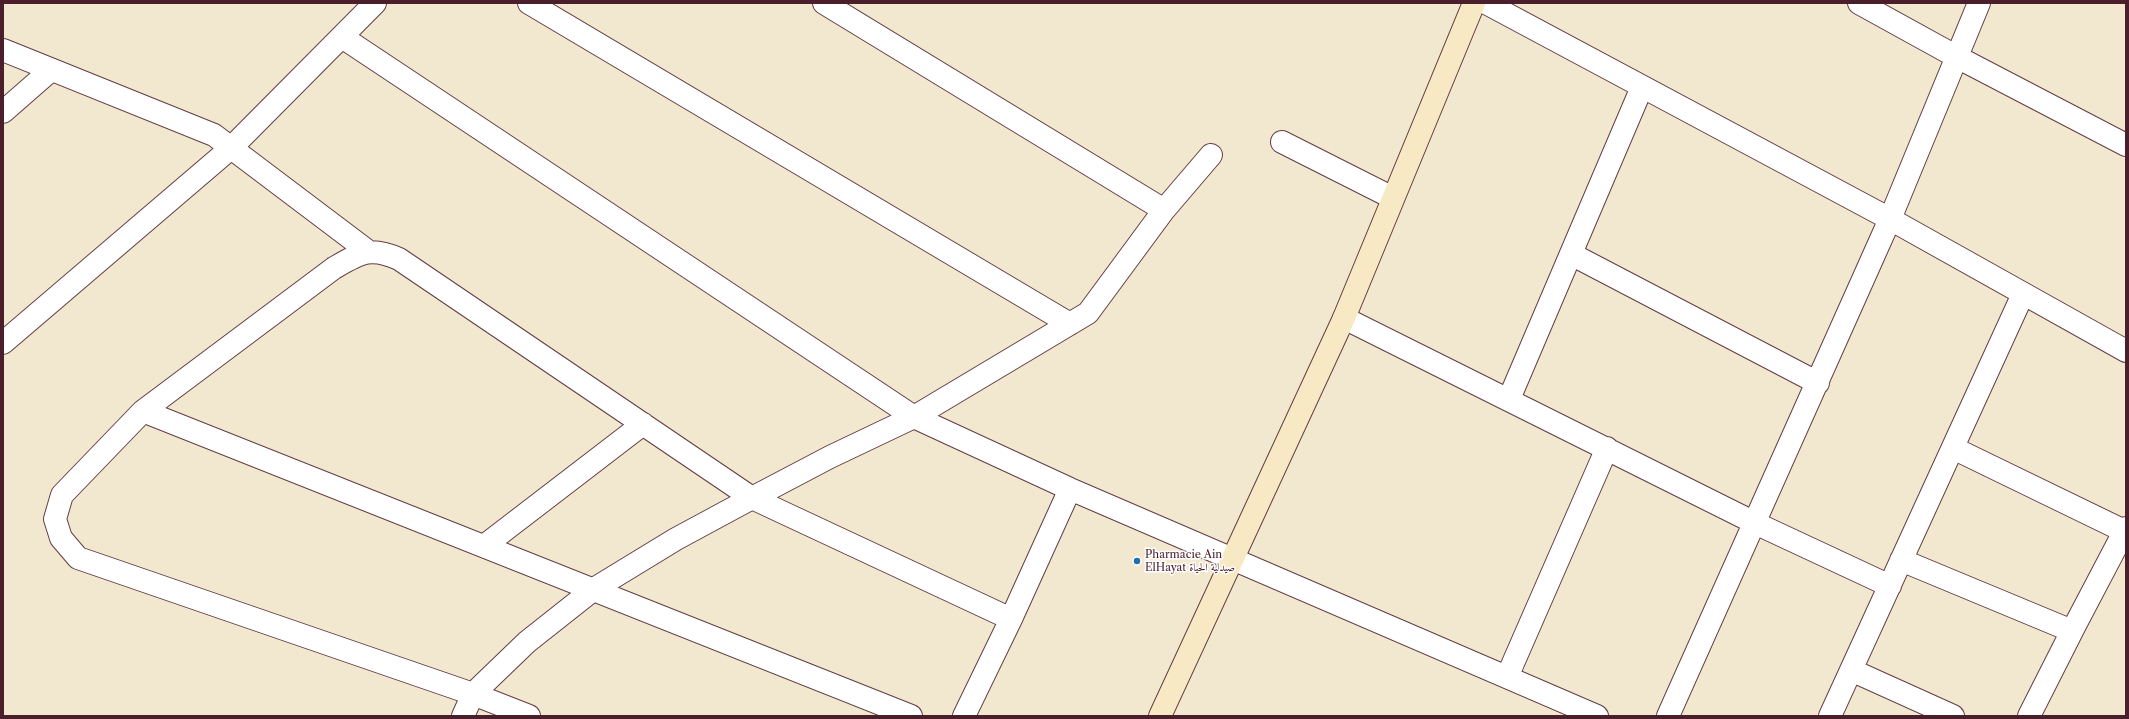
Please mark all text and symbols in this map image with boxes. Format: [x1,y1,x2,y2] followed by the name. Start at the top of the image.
[1145,548,1235,574] place label: Pharmacie Ain ElHayat صيدلية الحياة
[1132,556,1142,566] marker: Pharmacie Ain ElHayat صيدلية الحياة

